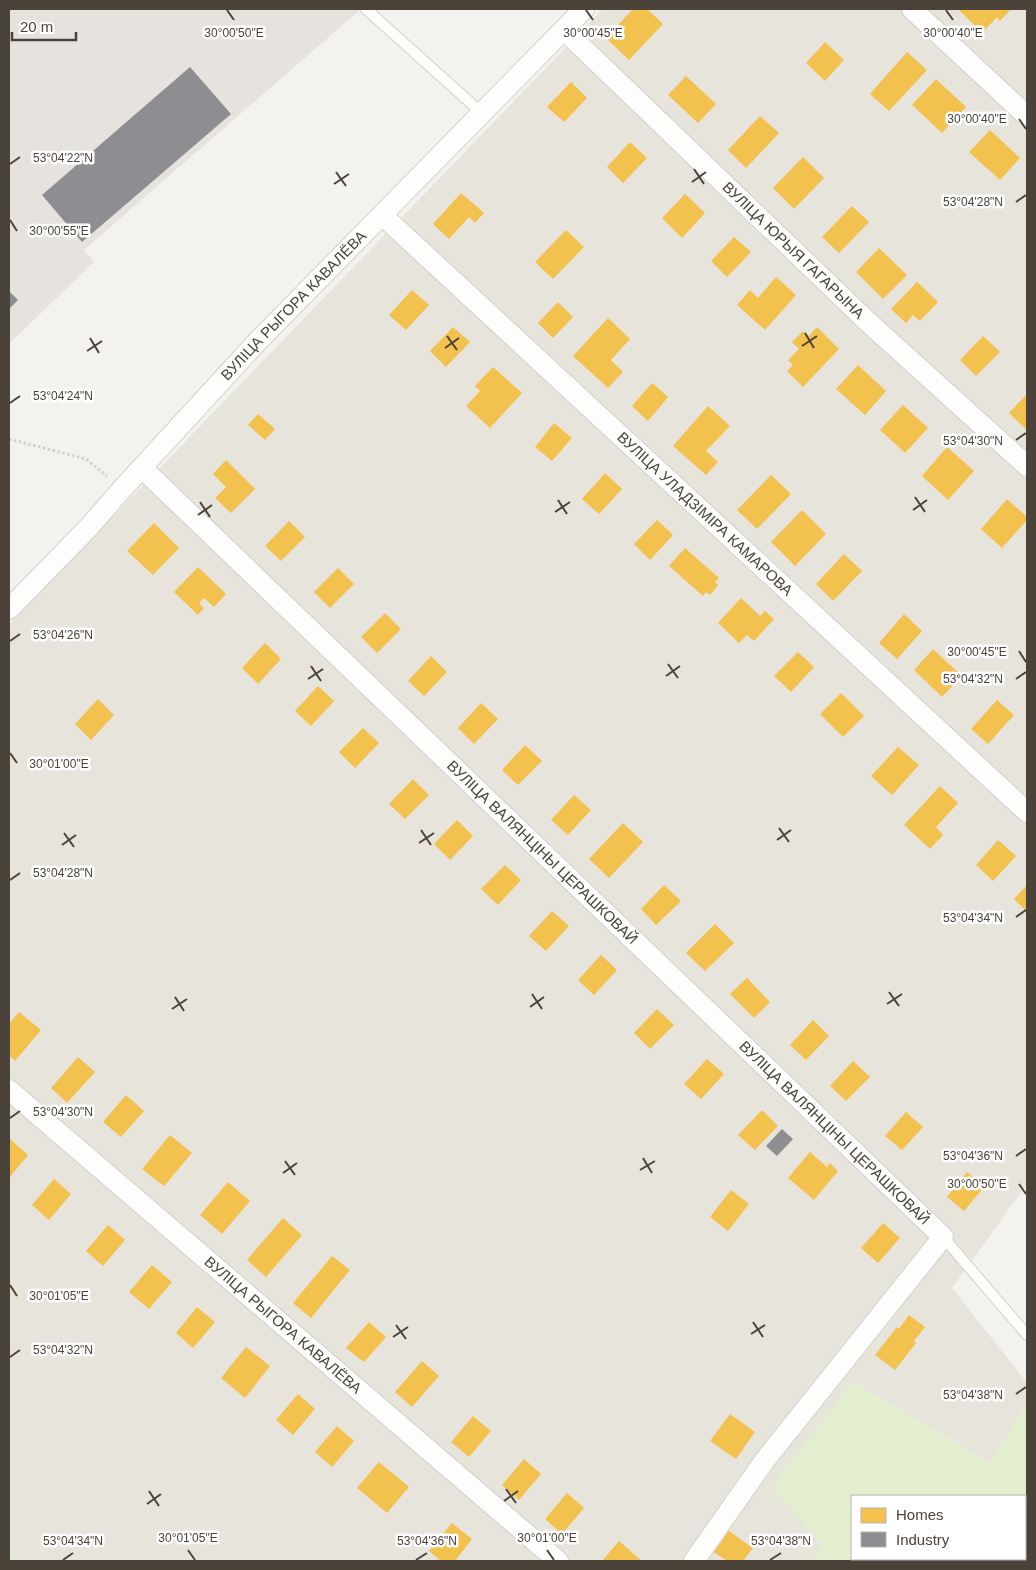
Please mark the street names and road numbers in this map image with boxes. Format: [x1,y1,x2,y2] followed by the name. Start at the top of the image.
[719,178,868,322] street label: ВУЛІЦА ЮРЫЯ ГАГАРЫНА
[217,227,369,384] street label: ВУЛІЦА РЫГОРА КАВАЛЁВА
[614,428,796,599] street label: ВУЛІЦА УЛАДЗІМІРА КАМАРОВА
[444,757,641,947] street label: ВУЛІЦА ВАЛЯНЦІНЫ ЦЕРАШКОВАЙ
[736,1037,934,1228] street label: ВУЛІЦА ВАЛЯНЦІНЫ ЦЕРАШКОВАЙ
[201,1253,365,1397] street label: ВУЛІЦА РЫГОРА КАВАЛЁВА

